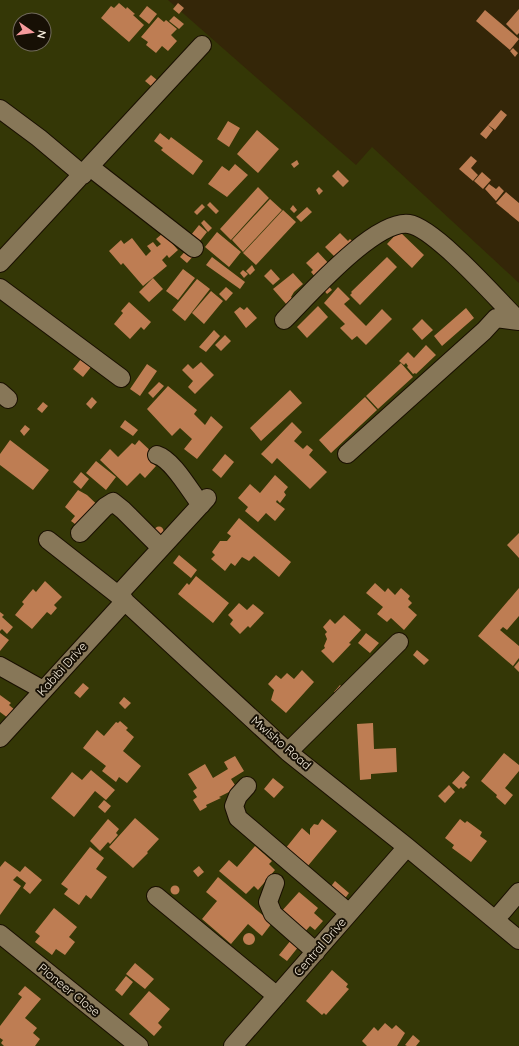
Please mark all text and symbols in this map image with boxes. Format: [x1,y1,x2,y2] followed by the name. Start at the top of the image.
[12,12,52,52] north arrow
[34,29,49,40] text: N
[34,639,90,699] street label: Kabibi Drive
[248,713,314,773] street label: Mwisho Road
[290,914,349,979] street label: Central Drive
[35,960,104,1019] street label: Pioneer Close

